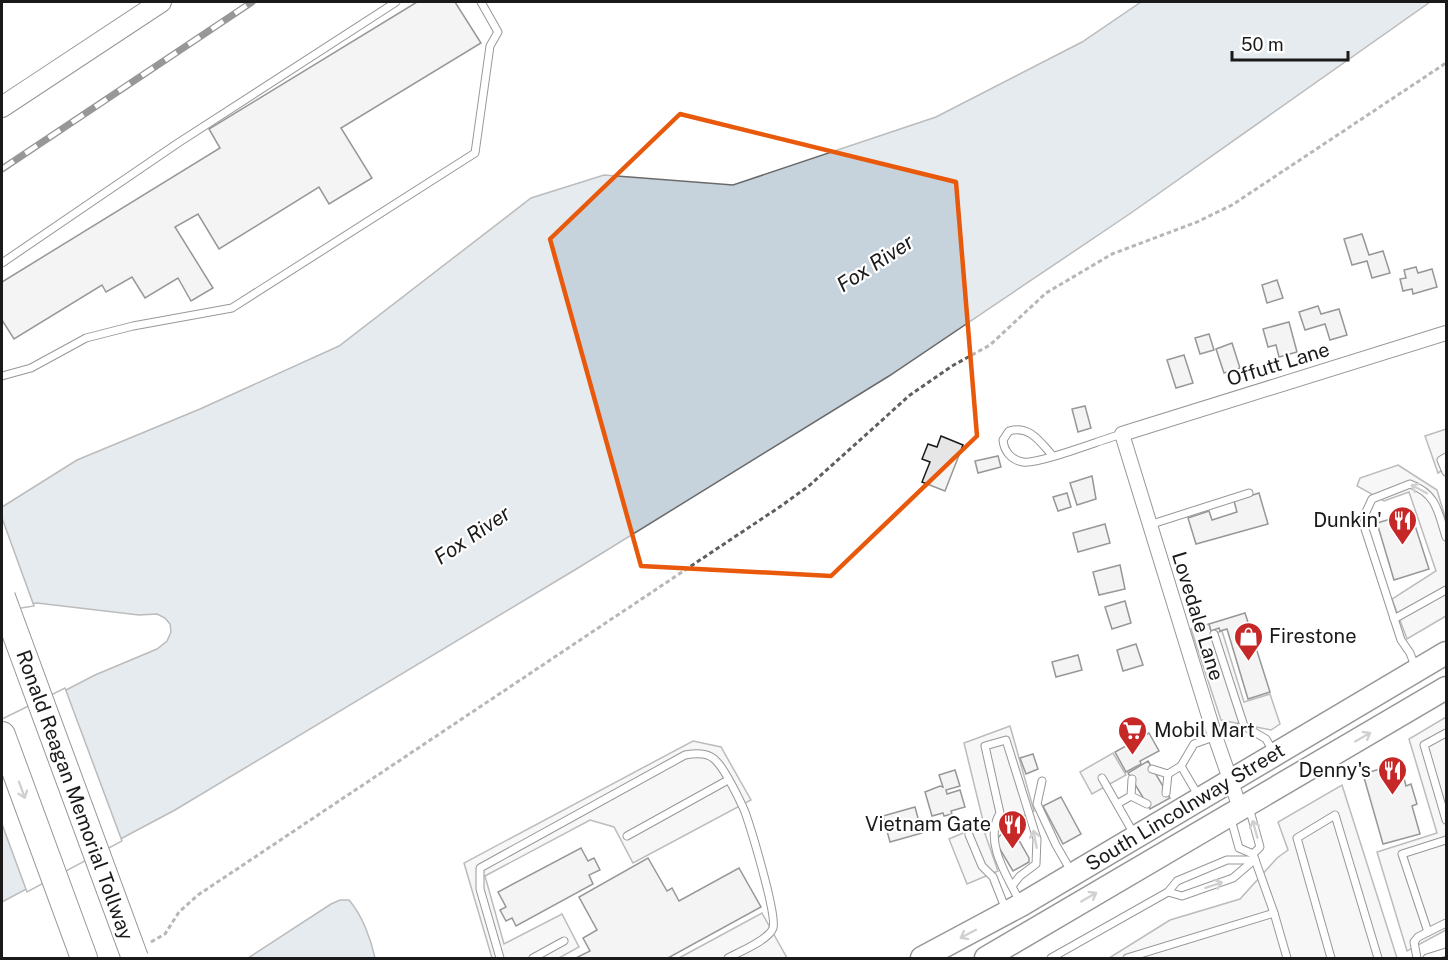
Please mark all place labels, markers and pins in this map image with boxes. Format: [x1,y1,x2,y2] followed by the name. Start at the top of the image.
[1387,504,1419,546] restaurant icon: Dunkin'
[1313,508,1382,532] place label: Dunkin'
[1232,620,1264,662] shop icon: Firestone
[1269,624,1356,648] place label: Firestone
[1117,714,1149,756] supermarket icon: Mobil Mart
[1154,718,1255,742] place label: Mobil Mart
[1376,754,1408,796] restaurant icon: Denny's
[1299,758,1371,782] place label: Denny's
[996,808,1028,850] restaurant icon: Vietnam Gate
[865,812,991,836] place label: Vietnam Gate

